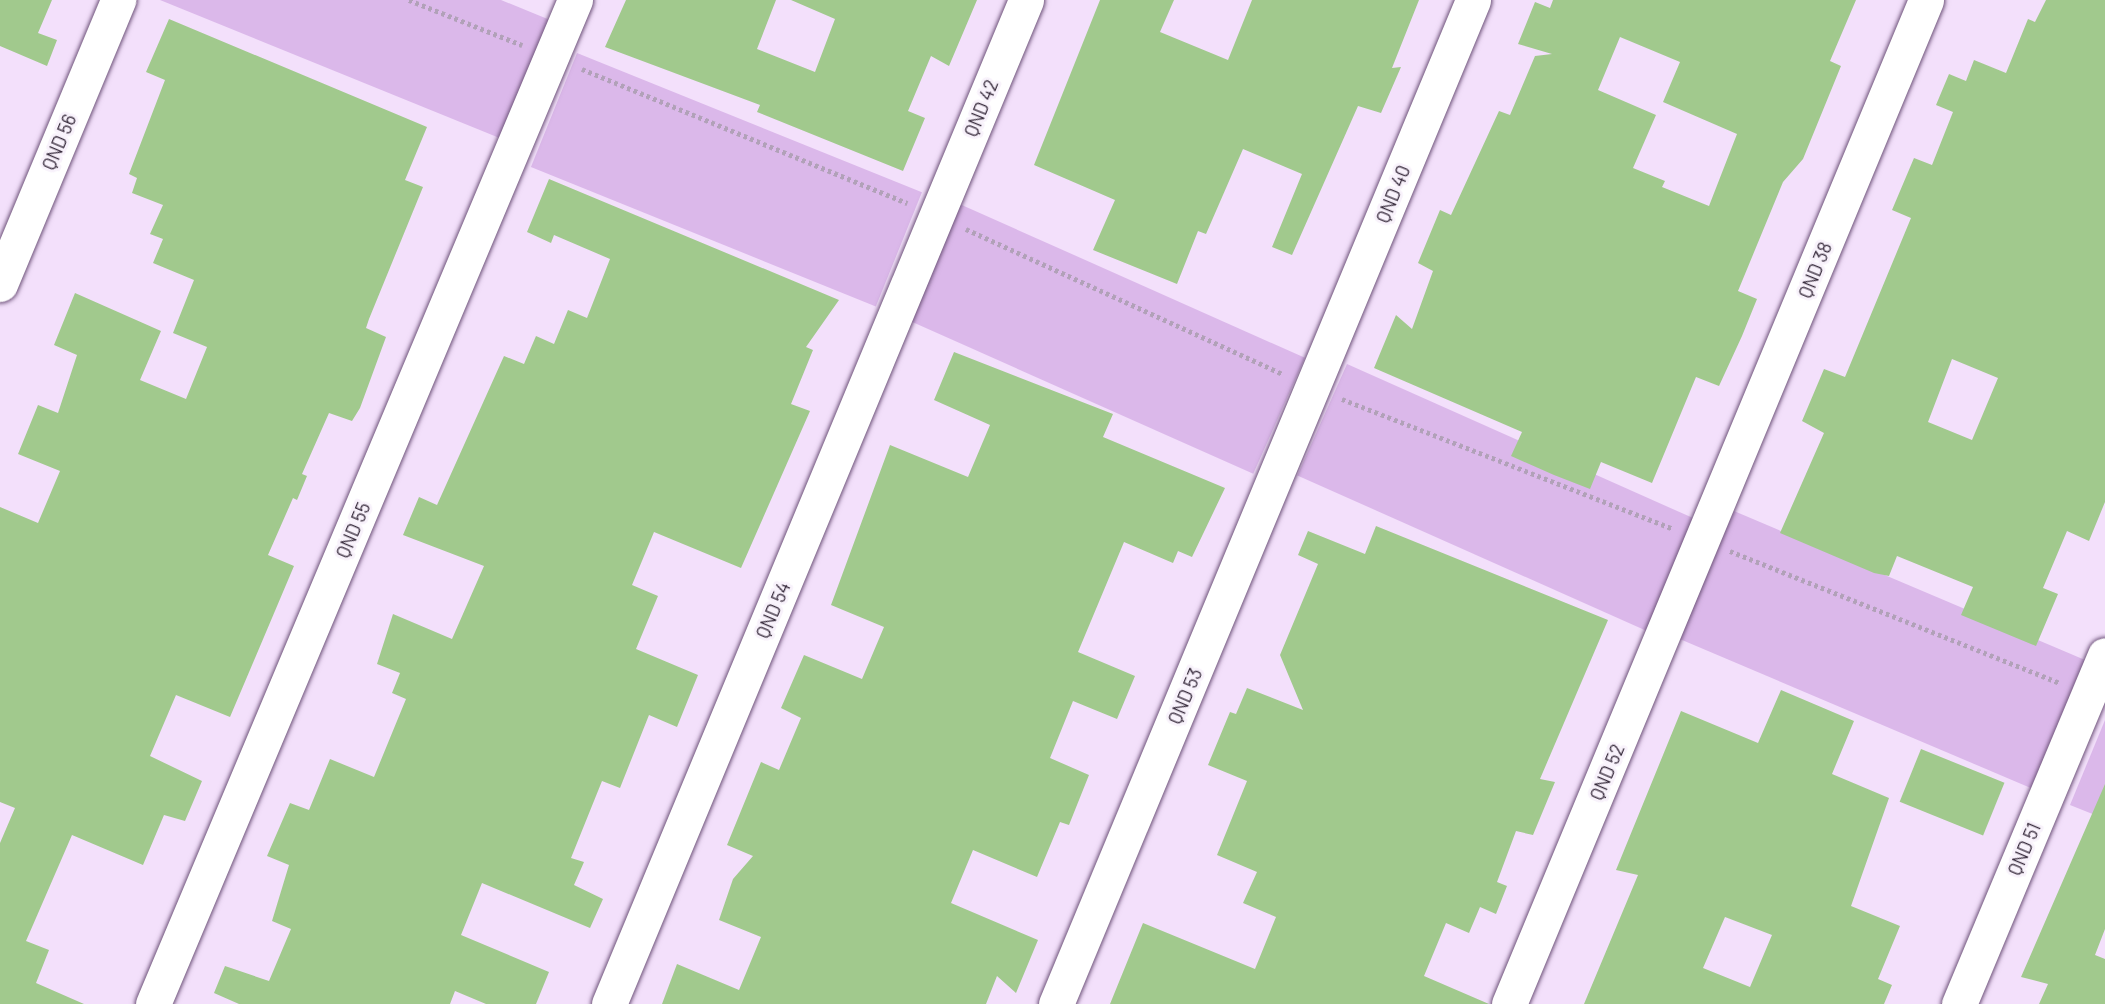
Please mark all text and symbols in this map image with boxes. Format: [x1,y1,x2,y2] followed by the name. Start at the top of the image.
[959,76,1003,140] street label: QND 42
[37,111,81,173] street label: QND 56
[1371,162,1415,226] street label: QND 40
[1793,238,1837,302] street label: QND 38
[331,499,375,561] street label: QND 55
[751,578,795,642] street label: QND 54
[1163,665,1207,727] street label: QND 53
[1585,740,1629,804] street label: QND 52
[2003,819,2045,879] street label: QND 51

